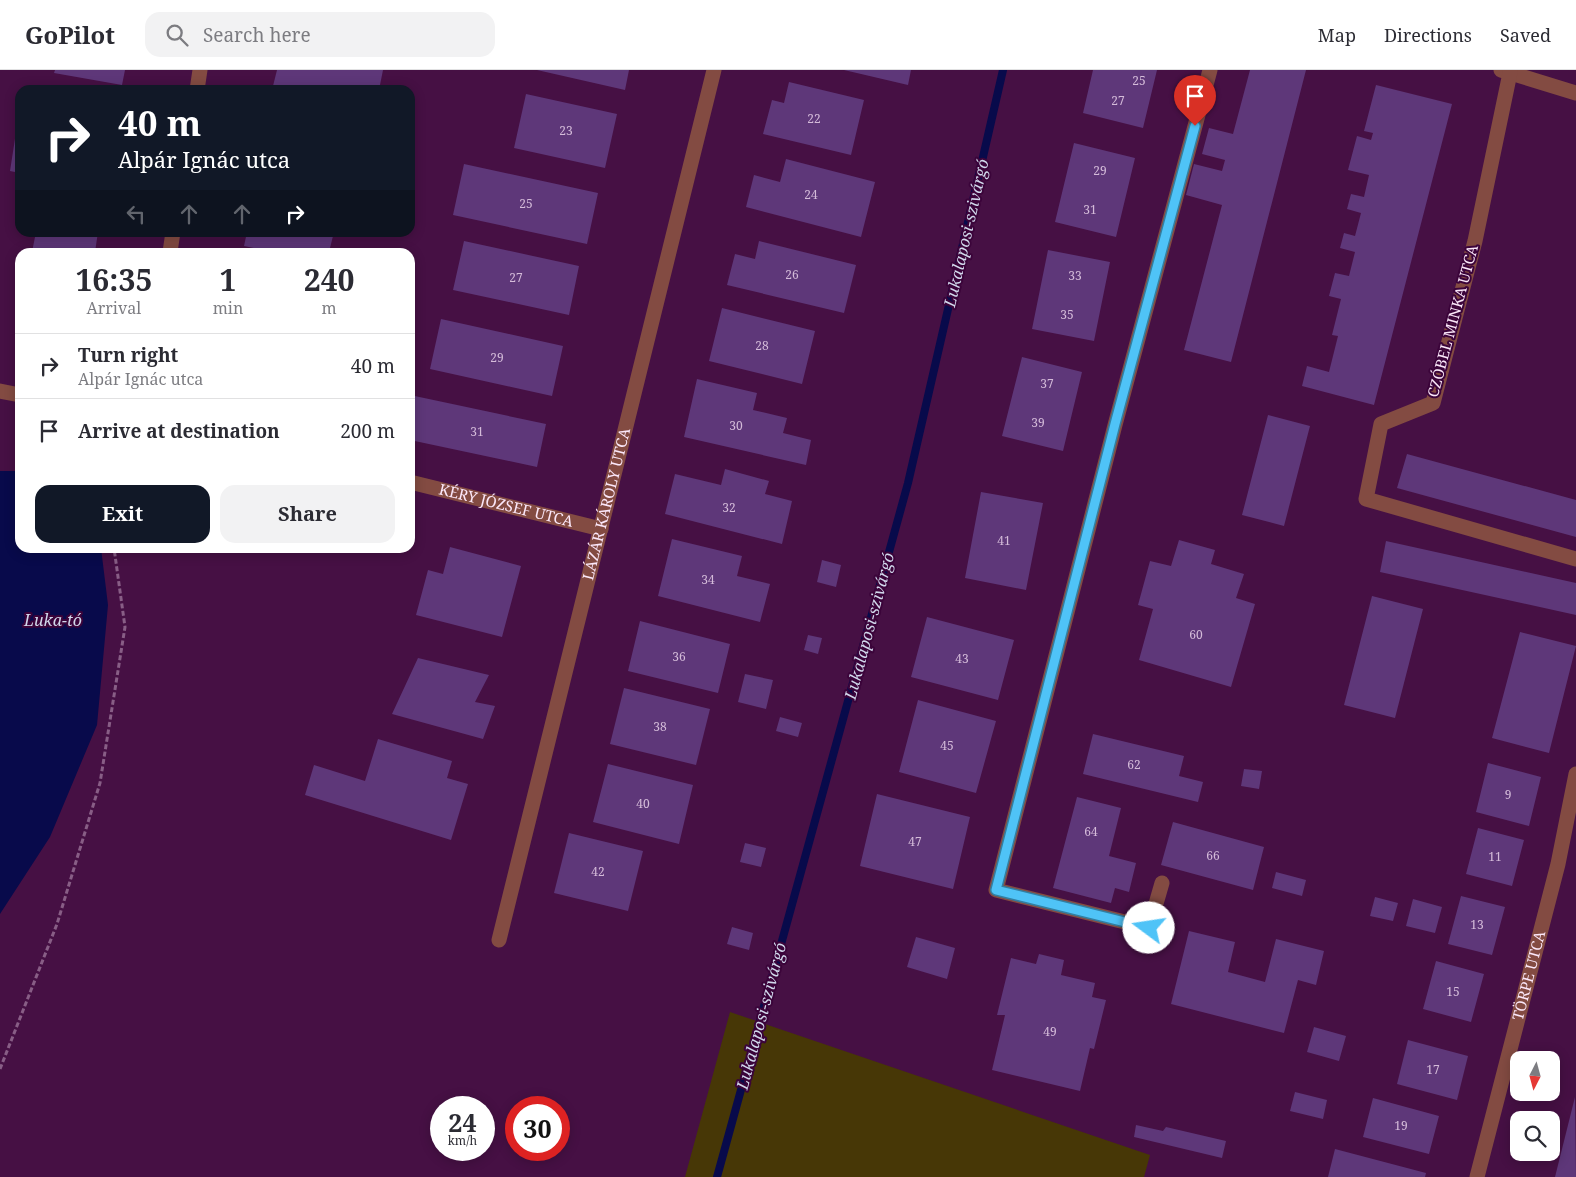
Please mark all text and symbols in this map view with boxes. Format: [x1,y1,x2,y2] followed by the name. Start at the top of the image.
[145,12,495,57] search box
[25,18,115,51] text: GoPilot
[163,21,191,49] icon: search
[203,22,311,48] text: Search here
[1318,23,1356,47] text: Map
[1384,23,1472,47] text: Directions
[1500,23,1551,47] text: Saved
[1132,72,1146,89] house number: 25
[1174,75,1216,126] pin
[1181,82,1209,110] icon: arrive
[1111,92,1125,109] house number: 27
[118,99,201,146] text: 40 m
[35,105,100,170] icon: right
[807,110,821,127] house number: 22
[559,122,573,139] house number: 23
[118,144,290,174] text: Alpár Ignác utca
[938,157,994,310] water label: Lukalaposi-szivárgó
[1093,162,1107,179] house number: 29
[804,186,818,203] house number: 24
[519,195,533,212] house number: 25
[122,200,150,228] icon: left
[175,200,203,228] icon: ahead
[228,200,256,228] icon: ahead
[281,200,309,228] icon: right
[1083,201,1097,218] house number: 31
[1422,242,1482,399] street label: CZÓBEL MINKA UTCA
[75,259,152,300] text: 16:35
[220,259,236,300] text: 1
[304,259,355,300] text: 240
[785,266,799,283] house number: 26
[1068,267,1082,284] house number: 33
[509,269,523,286] house number: 27
[87,297,141,319] text: Arrival
[213,297,243,319] text: min
[322,297,337,319] text: m
[1060,306,1074,323] house number: 35
[755,337,769,354] house number: 28
[78,342,178,368] text: Turn right
[490,349,504,366] house number: 29
[35,352,63,380] icon: right
[351,353,395,379] text: 40 m
[78,368,203,390] text: Alpár Ignác utca
[1040,375,1054,392] house number: 37
[1031,414,1045,431] house number: 39
[35,417,63,445] icon: arrive
[729,417,743,434] house number: 30
[78,418,280,444] text: Arrive at destination
[340,418,395,444] text: 200 m
[470,423,484,440] house number: 31
[577,425,634,582] street label: LÁZÁR KÁROLY UTCA
[437,479,576,531] street label: KÉRY JÓZSEF UTCA
[35,485,210,543] button: Exit
[220,485,395,543] button: Share
[722,499,736,516] house number: 32
[997,532,1011,549] house number: 41
[839,550,899,703] water label: Lukalaposi-szivárgó
[701,571,715,588] house number: 34
[23,609,82,631] water label: Luka-tó
[1189,626,1203,643] house number: 60
[672,648,686,665] house number: 36
[955,650,969,667] house number: 43
[653,718,667,735] house number: 38
[940,737,954,754] house number: 45
[1127,756,1141,773] house number: 62
[1505,786,1511,803] house number: 9
[636,795,650,812] house number: 40
[1084,823,1098,840] house number: 64
[908,833,922,850] house number: 47
[1206,847,1220,864] house number: 66
[1488,848,1502,865] house number: 11
[591,863,605,880] house number: 42
[1122,901,1174,953] position arrow
[1470,916,1484,933] house number: 13
[1507,928,1549,1022] street label: TÖRPE UTCA
[731,940,791,1093] water label: Lukalaposi-szivárgó
[1446,983,1460,1000] house number: 15
[1043,1023,1057,1040] house number: 49
[1510,1051,1560,1101] north arrow
[1510,1051,1560,1161] map controls
[1426,1061,1440,1078] house number: 17
[505,1096,570,1161] speed limit sign: 30
[448,1105,477,1139] text: 24
[1510,1111,1560,1161] button: search
[1394,1117,1408,1134] house number: 19
[448,1132,477,1149] text: km/h

